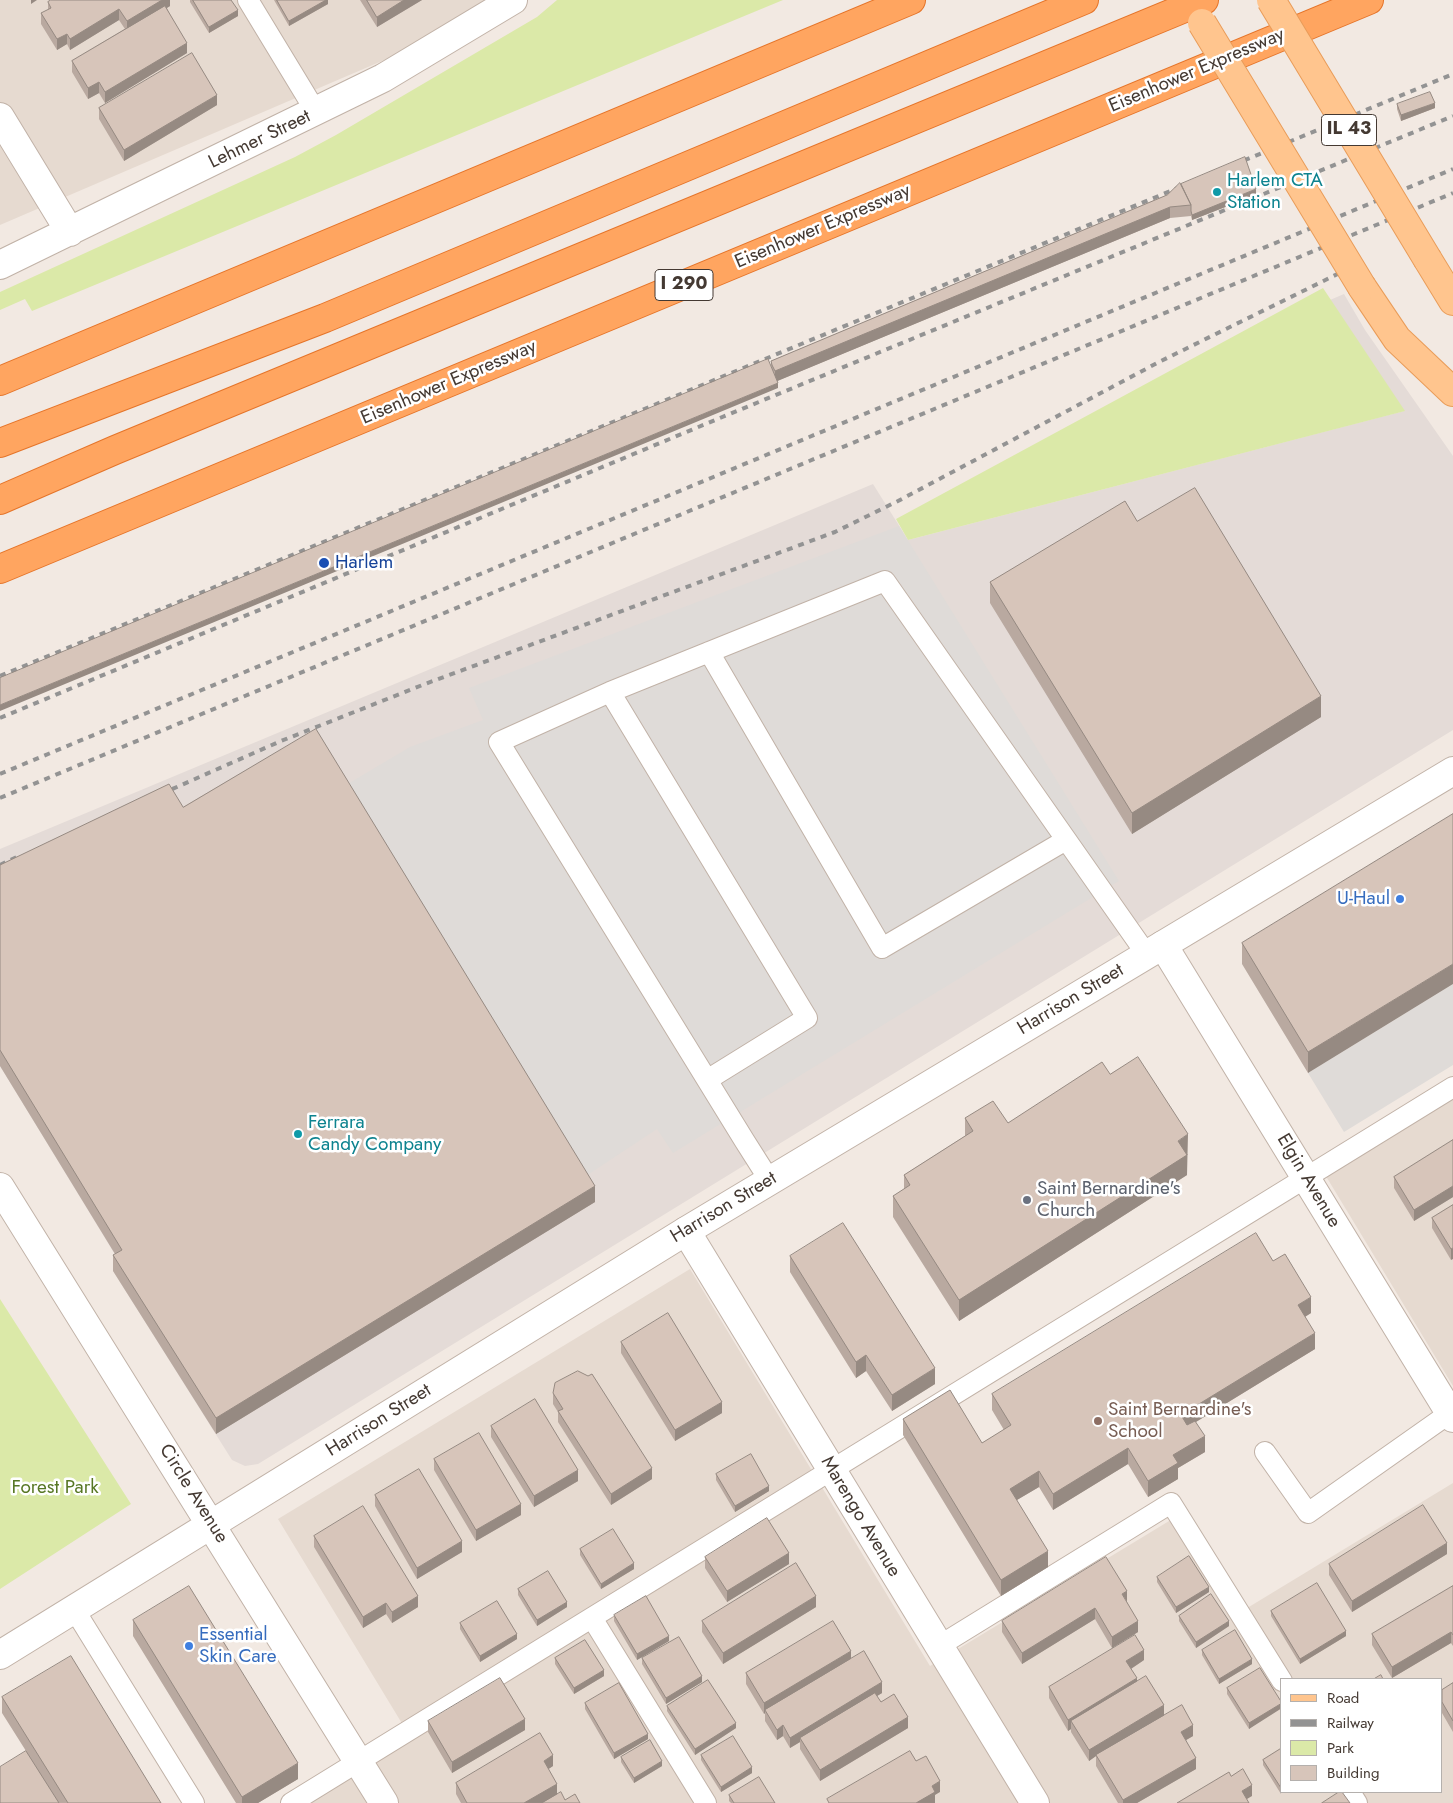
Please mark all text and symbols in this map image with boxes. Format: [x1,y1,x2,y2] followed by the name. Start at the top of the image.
[1106,24,1288,118] street label: Eisenhower Expressway
[205,106,315,174] street label: Lehmer Street
[1322,114,1376,146] road number: IL 43
[1227,170,1323,214] place label: Harlem CTA Station
[732,180,914,274] street label: Eisenhower Expressway
[1211,186,1223,198] marker: Harlem CTA Station
[655,270,713,300] road number: I 290
[358,336,540,430] street label: Eisenhower Expressway
[335,552,393,574] place label: Harlem
[317,556,331,570] marker: Harlem
[1337,888,1390,910] place label: U-Haul
[1394,893,1406,905] marker: U-Haul
[1014,959,1128,1041] street label: Harrison Street
[308,1112,441,1156] place label: Ferrara Candy Company
[292,1128,304,1140] marker: Ferrara Candy Company
[1271,1130,1345,1232] street label: Elgin Avenue
[667,1167,781,1249] street label: Harrison Street
[1037,1178,1180,1222] place label: Saint Bernardine's Church
[1021,1194,1033,1206] marker: Saint Bernardine's Church
[322,1380,436,1462] street label: Harrison Street
[1108,1399,1251,1443] place label: Saint Bernardine's School
[1092,1415,1104,1427] marker: Saint Bernardine's School
[154,1440,232,1548] street label: Circle Avenue
[815,1453,905,1581] street label: Marengo Avenue
[11,1477,99,1499] park label: Forest Park
[199,1624,277,1668] place label: Essential Skin Care
[183,1640,195,1652] marker: Essential Skin Care
[1280,1678,1443,1793] legend
[1327,1687,1359,1709] text: Road
[1327,1712,1374,1734] text: Railway
[1327,1737,1354,1759] text: Park
[1327,1762,1379,1784] text: Building

